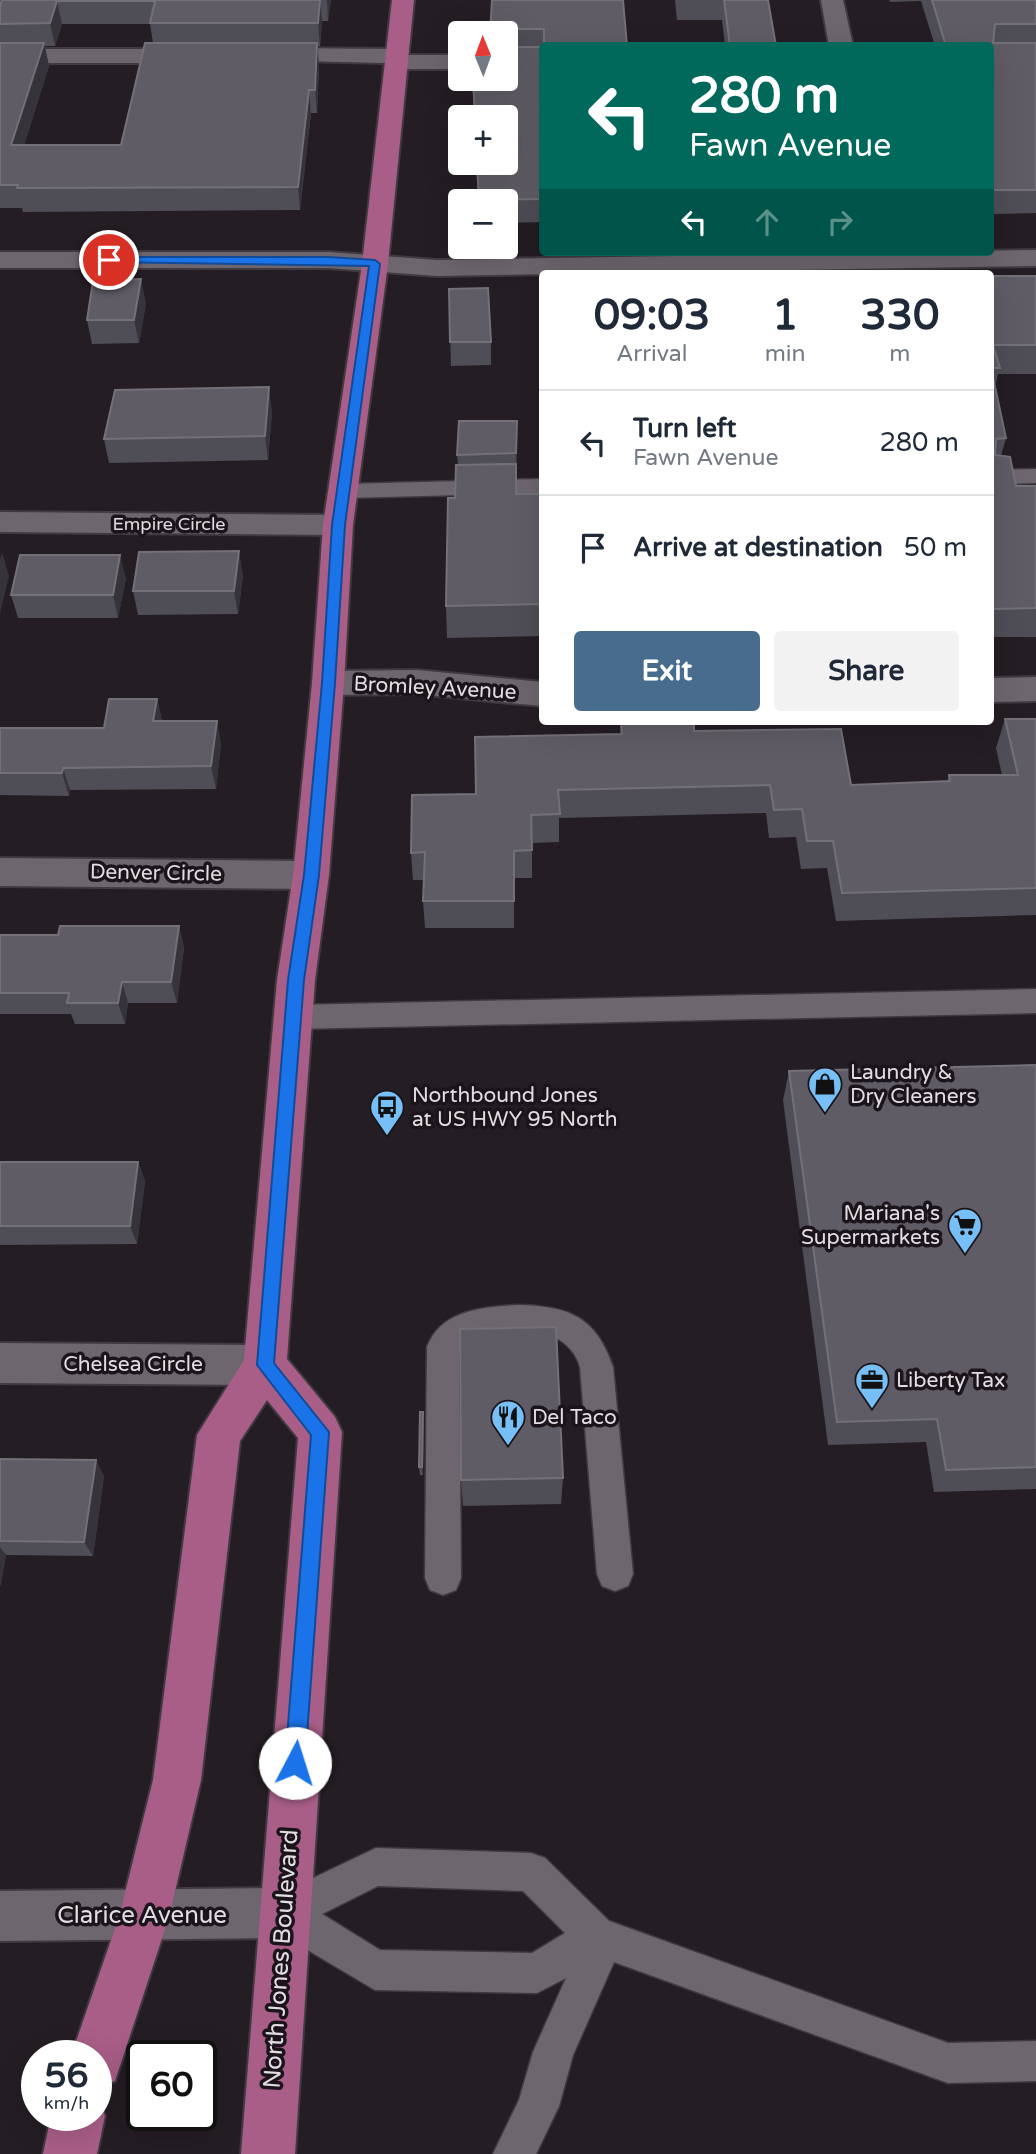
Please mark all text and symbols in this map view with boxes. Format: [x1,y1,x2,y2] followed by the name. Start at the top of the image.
[448,21,518,91] north arrow
[448,21,518,259] map controls
[689,67,839,126] text: 280 m
[574,70,665,161] icon: left
[448,105,518,175] button: +
[689,127,891,165] text: Fawn Avenue
[448,189,518,259] button: −
[675,203,713,241] icon: left
[748,203,786,241] icon: ahead
[821,203,859,241] icon: right
[79,230,139,290] pin
[90,241,128,279] icon: arrive
[594,290,710,341] text: 09:03
[772,290,798,341] text: 1
[860,290,939,341] text: 330
[616,340,687,368] text: Arrival
[765,340,806,368] text: min
[889,340,910,368] text: m
[633,413,736,444] text: Turn left
[574,424,612,462] icon: left
[879,427,959,458] text: 280 m
[633,444,778,472] text: Fawn Avenue
[112,513,226,535] street label: Empire Circle
[574,529,612,567] icon: arrive
[633,532,883,563] text: Arrive at destination
[904,532,967,563] text: 50 m
[574,631,760,711] button: Exit
[774,631,959,711] button: Share
[353,671,517,705] street label: Bromley Avenue
[90,859,222,887] street label: Denver Circle
[850,1060,977,1109] place label: Laundry & Dry Cleaners
[806,1065,844,1114] shop icon: Laundry & Dry Cleaners
[412,1083,618,1132] place label: Northbound Jones at US HWY 95 North
[368,1088,406,1137] bus stop icon: Northbound Jones at US HWY 95 North
[801,1201,940,1250] place label: Mariana's Supermarkets
[946,1206,984,1255] supermarket icon: Mariana's Supermarkets
[63,1352,203,1377] street label: Chelsea Circle
[853,1361,891,1410] office icon: Liberty Tax
[896,1368,1005,1393] place label: Liberty Tax
[489,1398,527,1447] restaurant icon: Del Taco
[532,1405,617,1430] place label: Del Taco
[258,1726,332,1800] position arrow
[257,1828,305,2090] street label: North Jones Boulevard
[57,1901,227,1930] street label: Clarice Avenue
[126,2040,217,2131] speed limit sign: 60
[45,2055,88,2097] text: 56
[44,2092,89,2114] text: km/h

